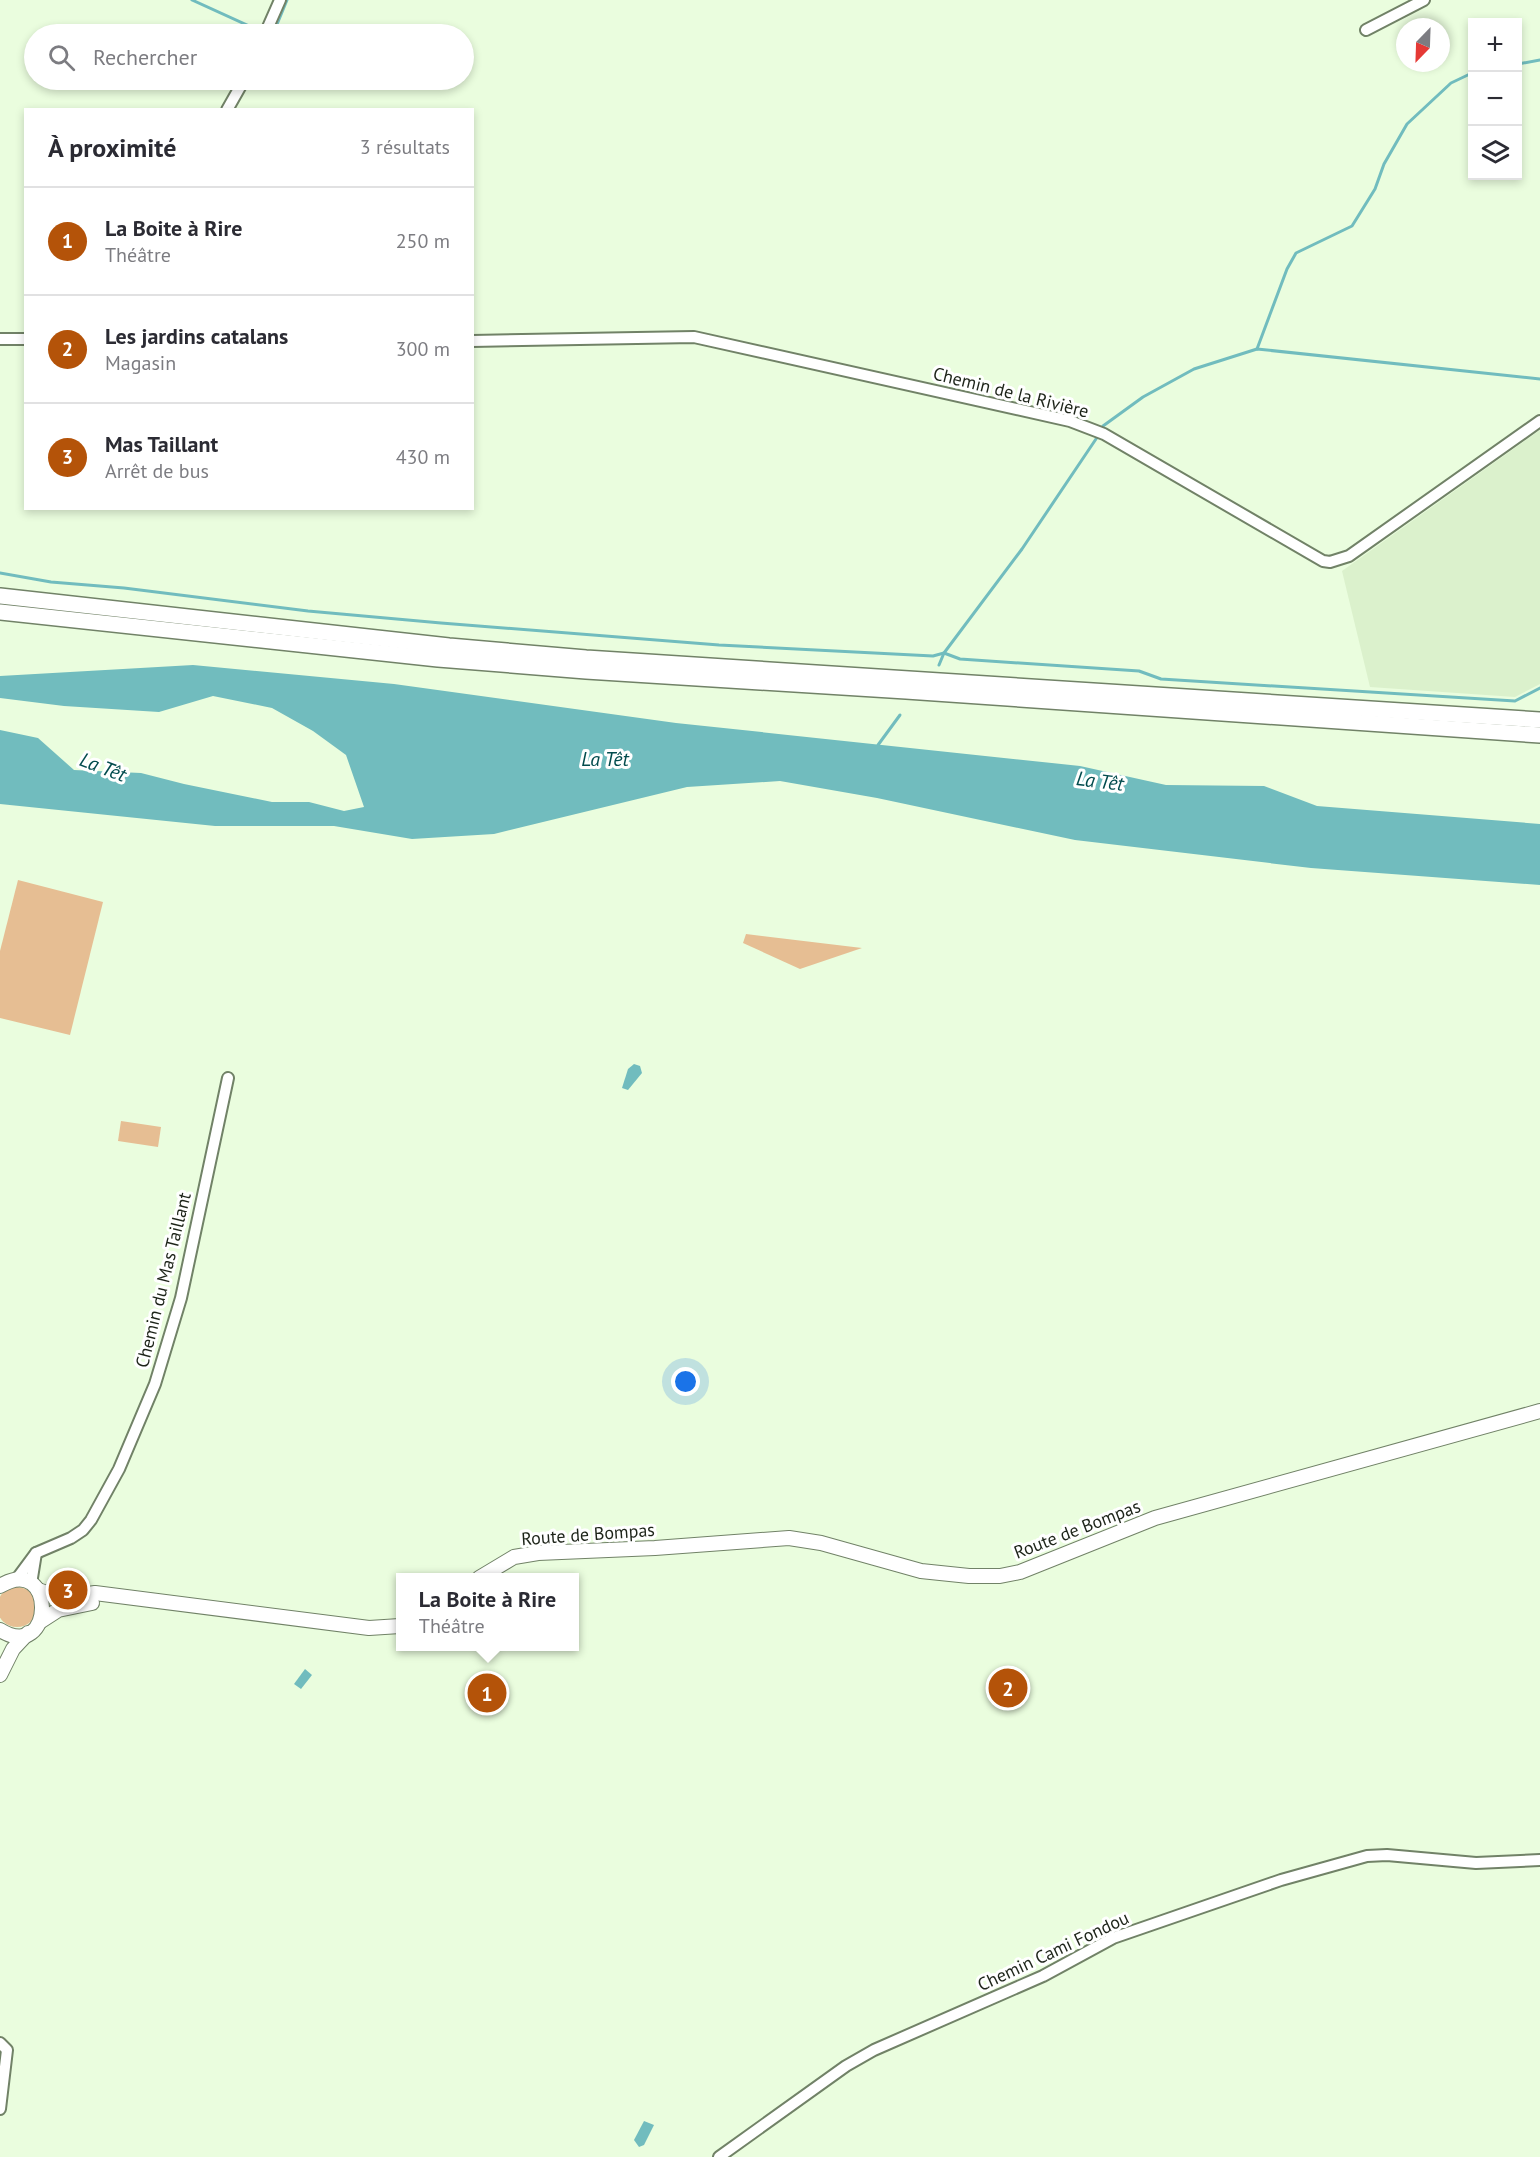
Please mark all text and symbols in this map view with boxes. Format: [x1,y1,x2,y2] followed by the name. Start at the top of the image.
[1396,18,1450,72] north arrow
[1468,18,1522,180] map controls
[1468,18,1522,72] button: +
[24,24,474,90] search box
[45,41,78,74] icon: search
[93,43,197,71] text: Rechercher
[1468,72,1522,126] button: −
[1468,126,1522,180] button: layers
[48,131,176,164] text: À proximité
[360,134,450,160] text: 3 résultats
[105,214,242,242] text: La Boite à Rire
[62,228,73,254] text: 1
[396,228,450,254] text: 250 m
[105,242,171,268] text: Théâtre
[105,322,288,350] text: Les jardins catalans
[62,336,73,362] text: 2
[396,336,450,362] text: 300 m
[105,350,176,376] text: Magasin
[931,362,1091,422] street label: Chemin de la Rivière
[105,430,218,458] text: Mas Taillant
[62,444,73,470] text: 3
[396,444,450,470] text: 430 m
[105,458,209,484] text: Arrêt de bus
[76,746,132,788] water label: La Têt
[581,746,631,772] water label: La Têt
[1075,765,1127,797] water label: La Têt
[130,1190,196,1370] street label: Chemin du Mas Taillant
[671,1367,700,1396] your location
[1010,1494,1144,1564] street label: Route de Bompas
[521,1518,655,1550] street label: Route de Bompas
[48,1568,88,1612] pin: 3
[396,1573,579,1651] popup
[419,1585,556,1613] text: La Boite à Rire
[419,1613,485,1639] text: Théâtre
[988,1666,1028,1710] pin: 2
[468,1670,506,1716] pin: 1
[974,1906,1132,1996] street label: Chemin Cami Fondou

